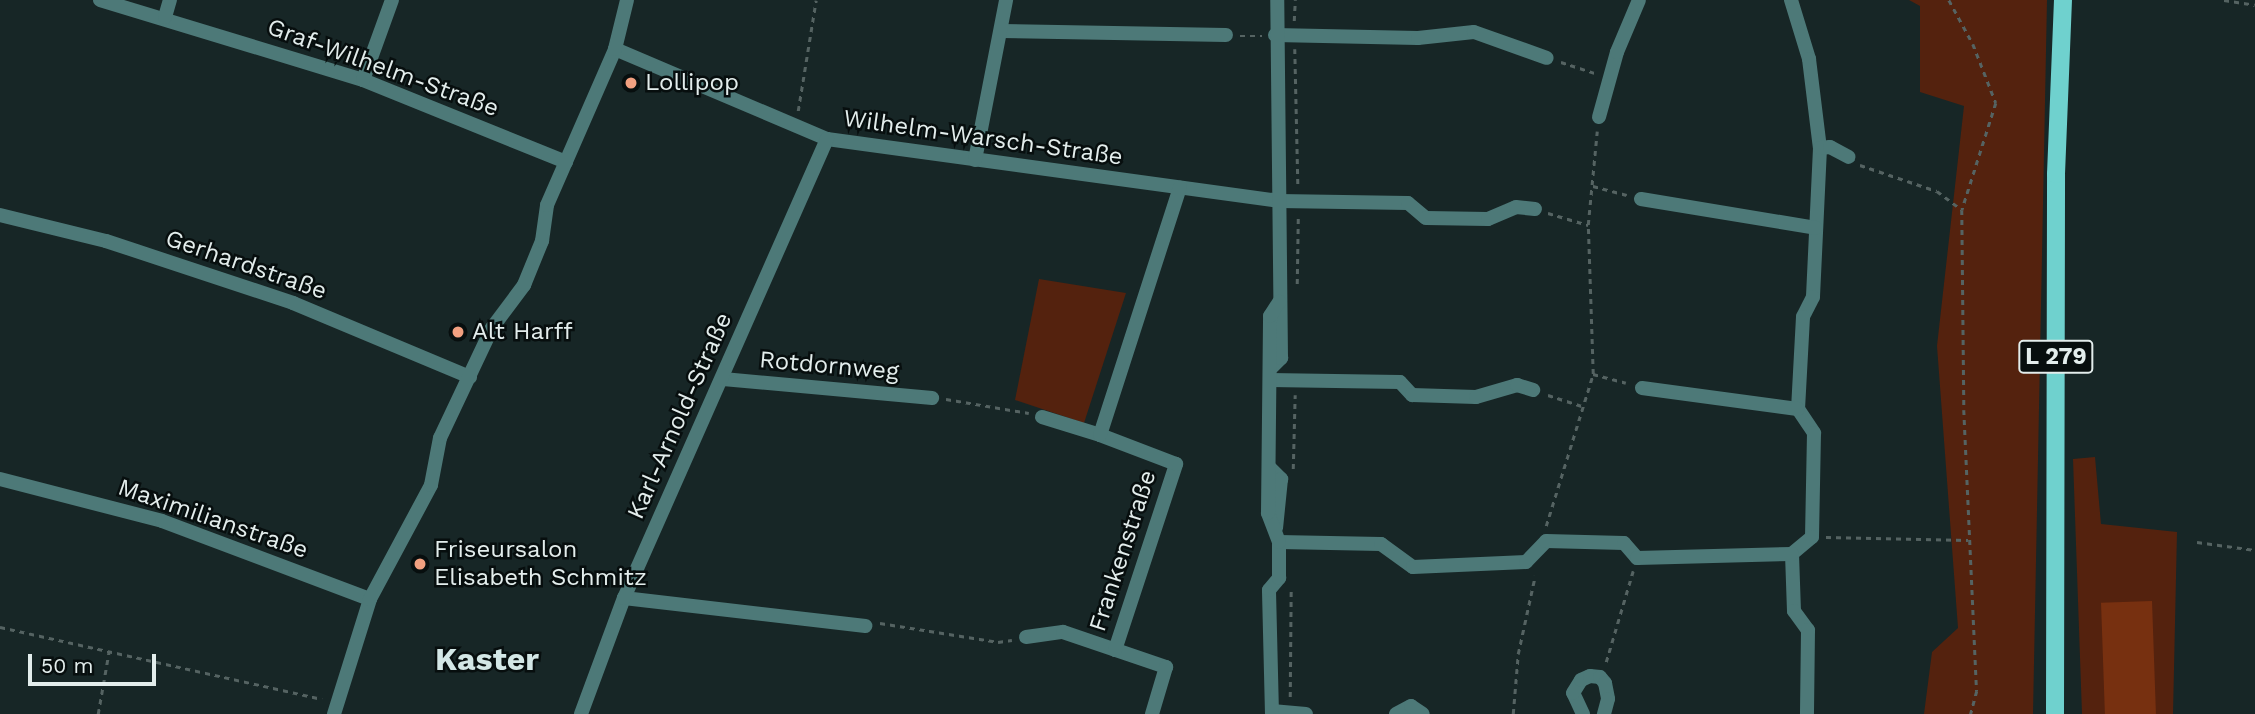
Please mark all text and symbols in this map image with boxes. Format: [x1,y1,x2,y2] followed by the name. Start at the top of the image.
[263,13,503,123] street label: Graf-Wilhelm-Straße
[645,69,739,97] place label: Lollipop
[623,75,639,91] marker: Lollipop
[841,104,1125,172] street label: Wilhelm-Warsch-Straße
[162,224,330,306] street label: Gerhardstraße
[622,308,738,524] street label: Karl-Arnold-Straße
[472,318,573,346] place label: Alt Harff
[450,324,466,340] marker: Alt Harff
[2018,338,2094,376] road number: L 279
[758,346,900,386] street label: Rotdornweg
[1083,467,1163,635] street label: Frankenstraße
[114,473,312,565] street label: Maximilianstraße
[434,536,647,592] place label: Friseursalon Elisabeth Schmitz
[412,556,428,572] marker: Friseursalon Elisabeth Schmitz
[32,640,159,684] scale bar
[435,640,539,678] district label: Kaster
[41,653,93,678] text: 50 m

